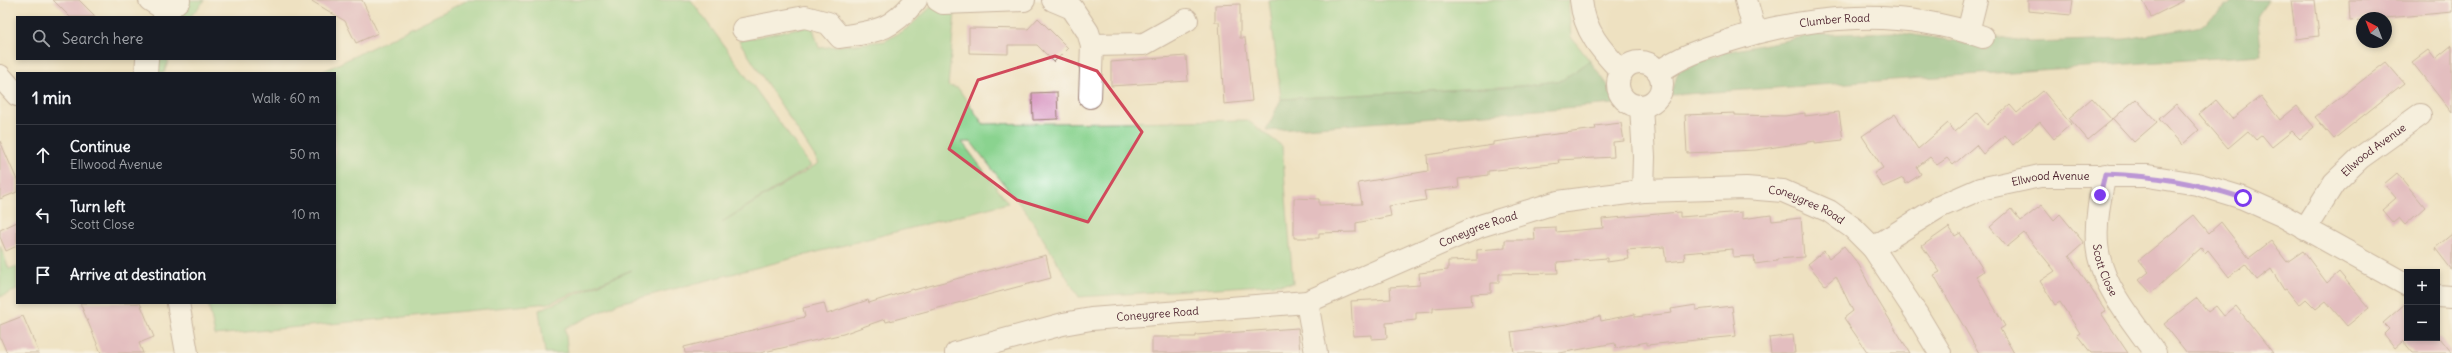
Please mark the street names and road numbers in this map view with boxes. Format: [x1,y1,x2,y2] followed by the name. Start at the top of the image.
[1798,11,1870,30] street label: Clumber Road
[2338,120,2409,179] street label: Ellwood Avenue
[2010,169,2089,189] street label: Ellwood Avenue
[1768,183,1848,227] street label: Coneygree Road
[1437,208,1519,250] street label: Coneygree Road
[2090,243,2121,299] street label: Scott Close
[1116,304,1200,324] street label: Coneygree Road

